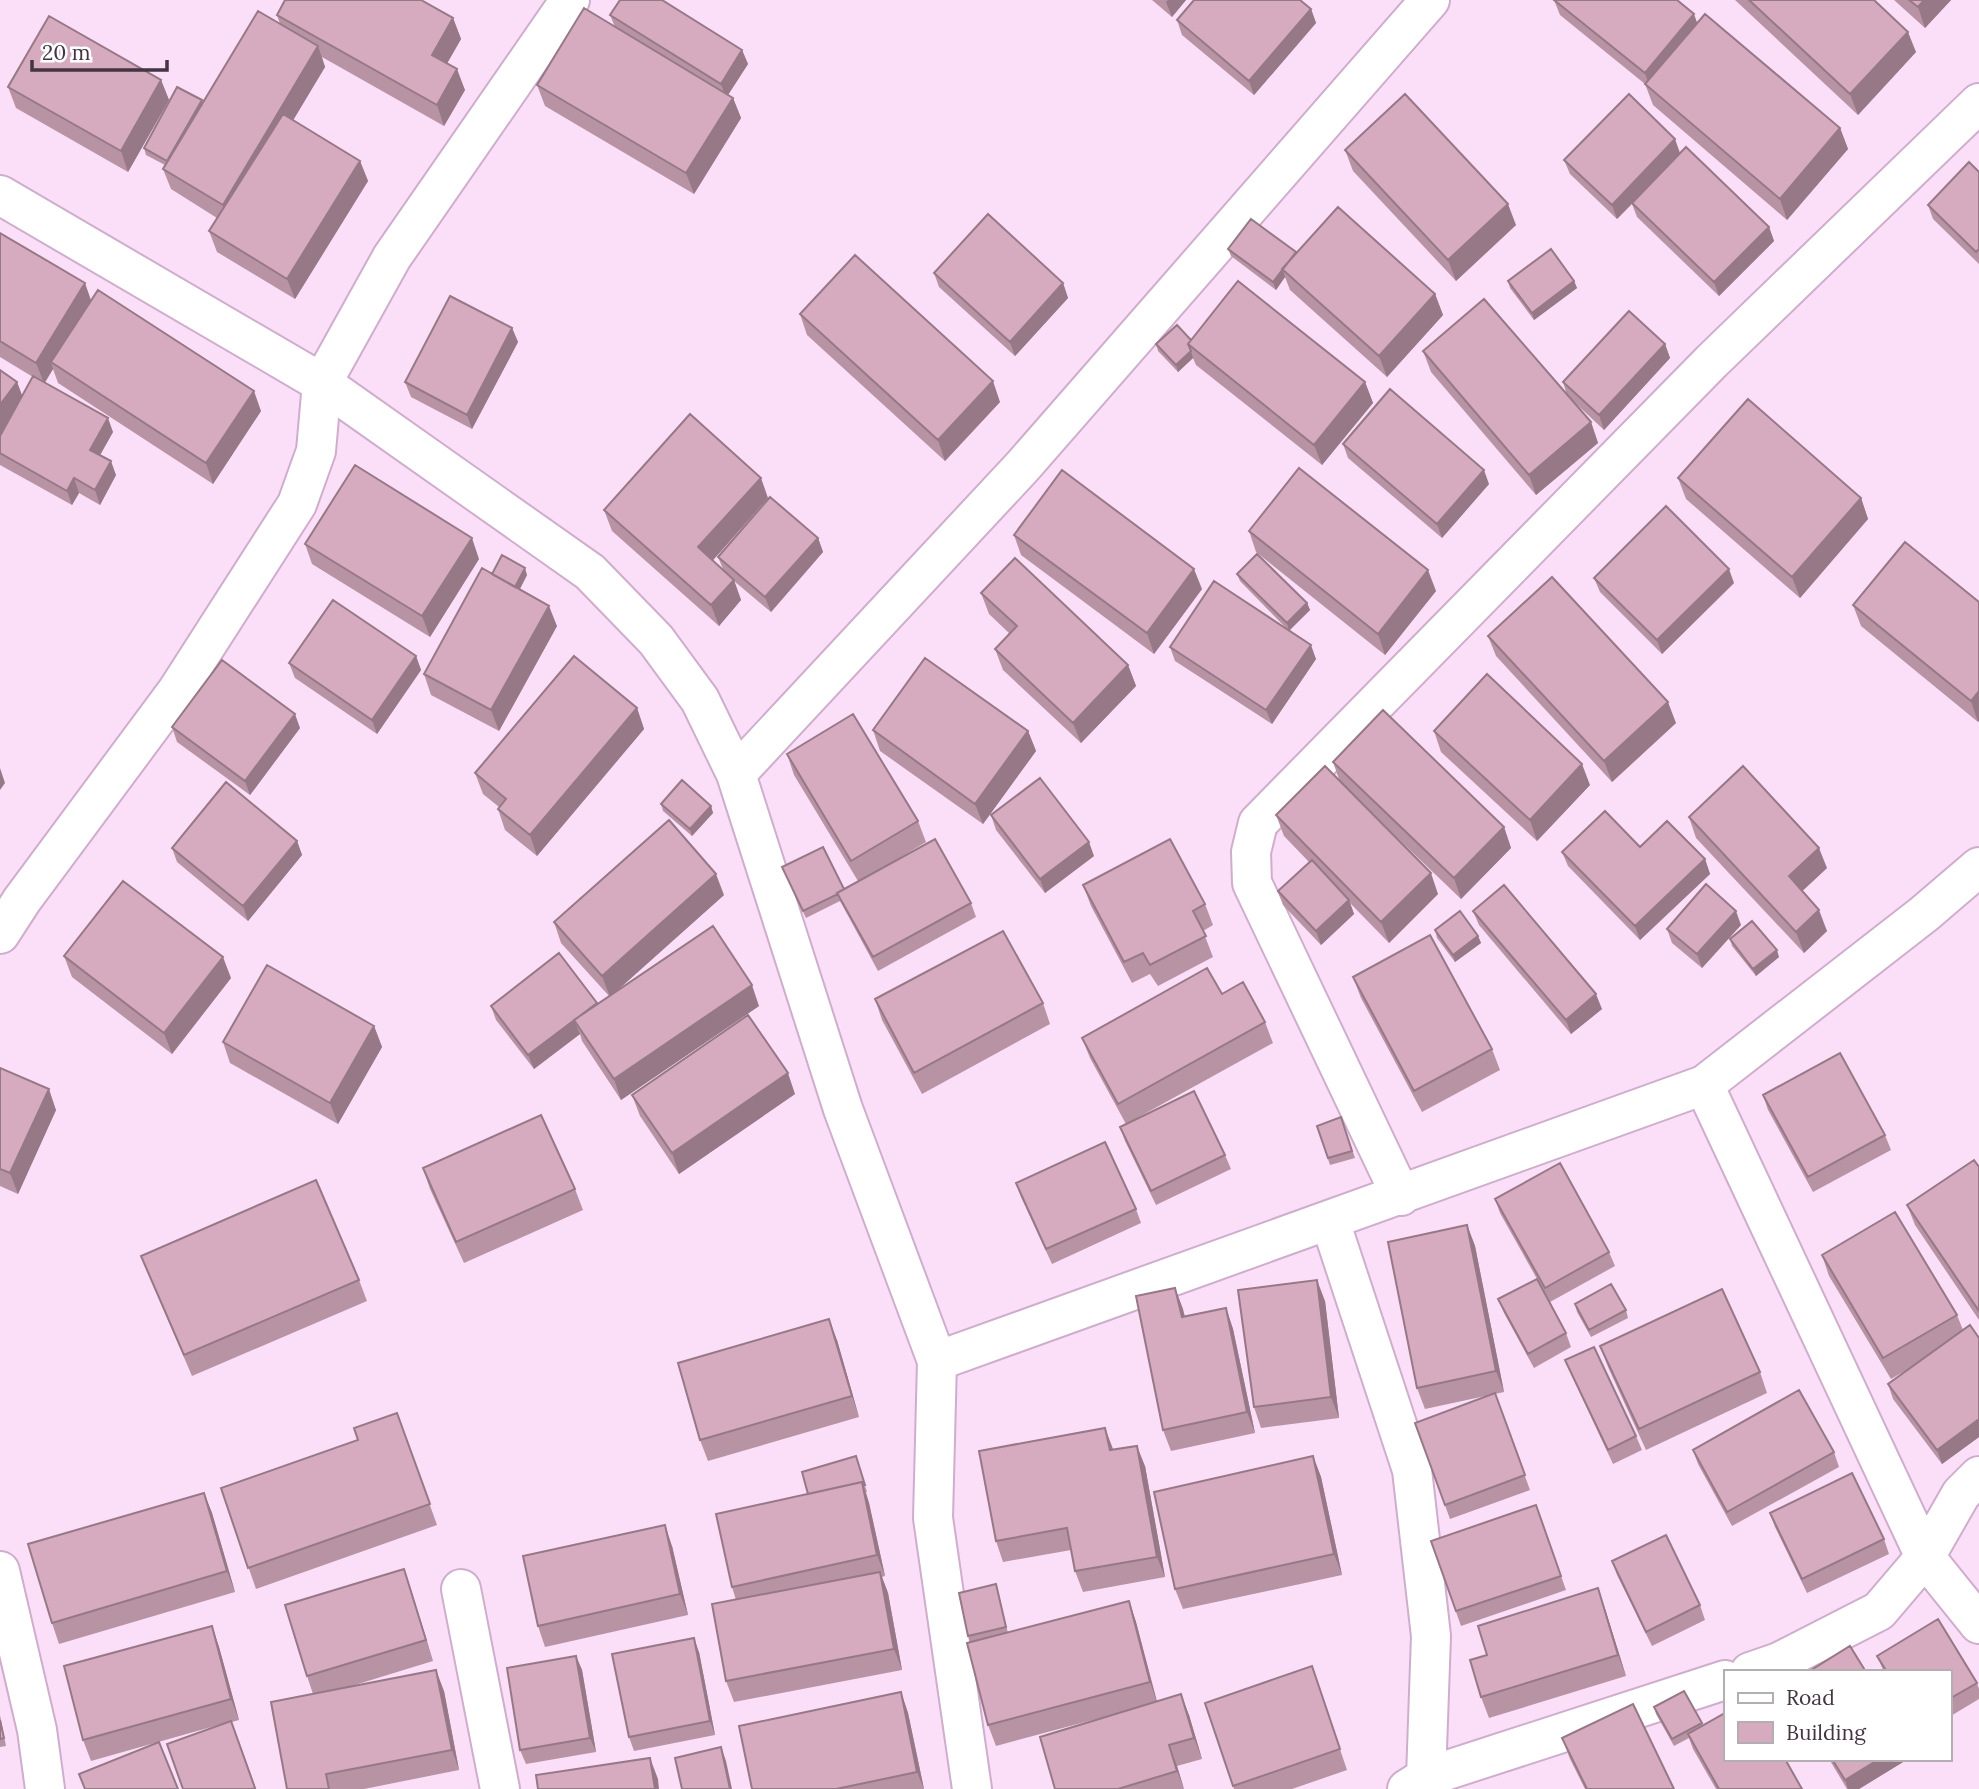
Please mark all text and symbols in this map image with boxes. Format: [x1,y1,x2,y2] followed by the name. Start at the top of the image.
[32,28,166,72] scale bar
[42,39,91,66] text: 20 m
[1724,1670,1951,1761] legend
[1786,1684,1835,1711] text: Road
[1786,1719,1866,1746] text: Building

